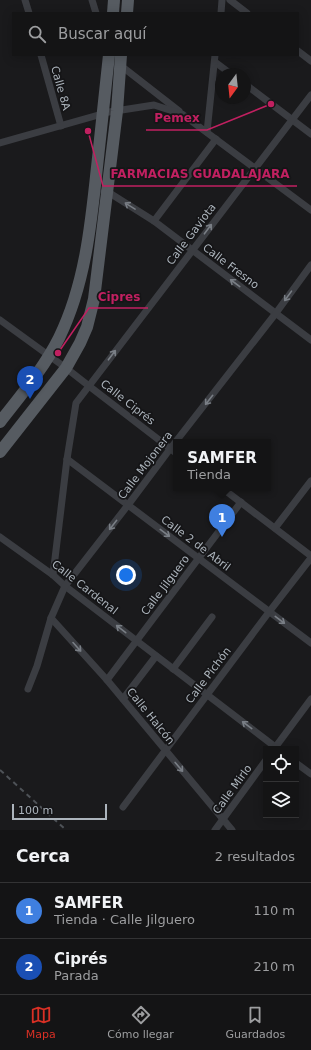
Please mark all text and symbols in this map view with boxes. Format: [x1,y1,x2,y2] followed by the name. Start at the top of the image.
[12,12,299,56] search box
[26,23,48,45] icon: search
[58,25,146,43] text: Buscar aquí
[48,65,73,112] street label: Calle 8A
[215,68,251,104] north arrow
[146,106,207,130] callout: Pemex
[154,111,200,125] text: Pemex
[103,162,297,186] callout: FARMACIAS GUADALAJARA
[111,167,290,181] text: FARMACIAS GUADALAJARA
[164,201,219,268] street label: Calle Gaviota
[125,202,136,210] one-way arrow
[204,224,212,235] one-way arrow
[200,241,262,292] street label: Calle Fresno
[230,278,241,287] one-way arrow
[89,284,148,308] callout: Cipres
[98,290,140,304] text: Cipres
[284,291,292,302] one-way arrow
[108,350,117,361] one-way arrow
[17,366,43,399] pin: 2
[98,377,158,428] street label: Calle Ciprés
[204,394,213,405] one-way arrow
[116,429,175,502] street label: Calle Mojonera
[173,439,271,491] popup
[187,449,257,467] text: SAMFER
[187,467,231,482] text: Tienda
[209,504,235,537] pin: 1
[158,513,233,574] street label: Calle 2 de Abril
[109,520,117,531] one-way arrow
[160,529,171,538] one-way arrow
[139,552,192,618] street label: Calle Jilguero
[49,558,120,617] street label: Calle Cardenal
[116,565,136,585] your location
[274,616,285,624] one-way arrow
[116,625,127,634] one-way arrow
[73,641,82,652] one-way arrow
[183,645,234,706] street label: Calle Pichón
[124,686,177,747] street label: Calle Halcón
[241,721,252,730] one-way arrow
[263,746,299,818] map controls
[263,746,299,782] button: locate
[175,762,184,773] one-way arrow
[210,762,255,816] street label: Calle Mirlo
[263,782,299,818] button: layers
[12,802,107,821] scale bar
[18,804,53,817] text: 100 m
[16,846,70,866] text: Cerca
[215,849,295,864] text: 2 resultados
[54,894,123,912] text: SAMFER
[24,903,34,918] text: 1
[253,903,295,918] text: 110 m
[54,912,195,927] text: Tienda · Calle Jilguero
[54,950,107,968] text: Ciprés
[24,959,34,974] text: 2
[253,959,295,974] text: 210 m
[54,968,99,983] text: Parada
[26,1004,56,1041] tab: Mapa
[107,1004,174,1041] tab: Cómo llegar
[225,1004,285,1041] tab: Guardados

